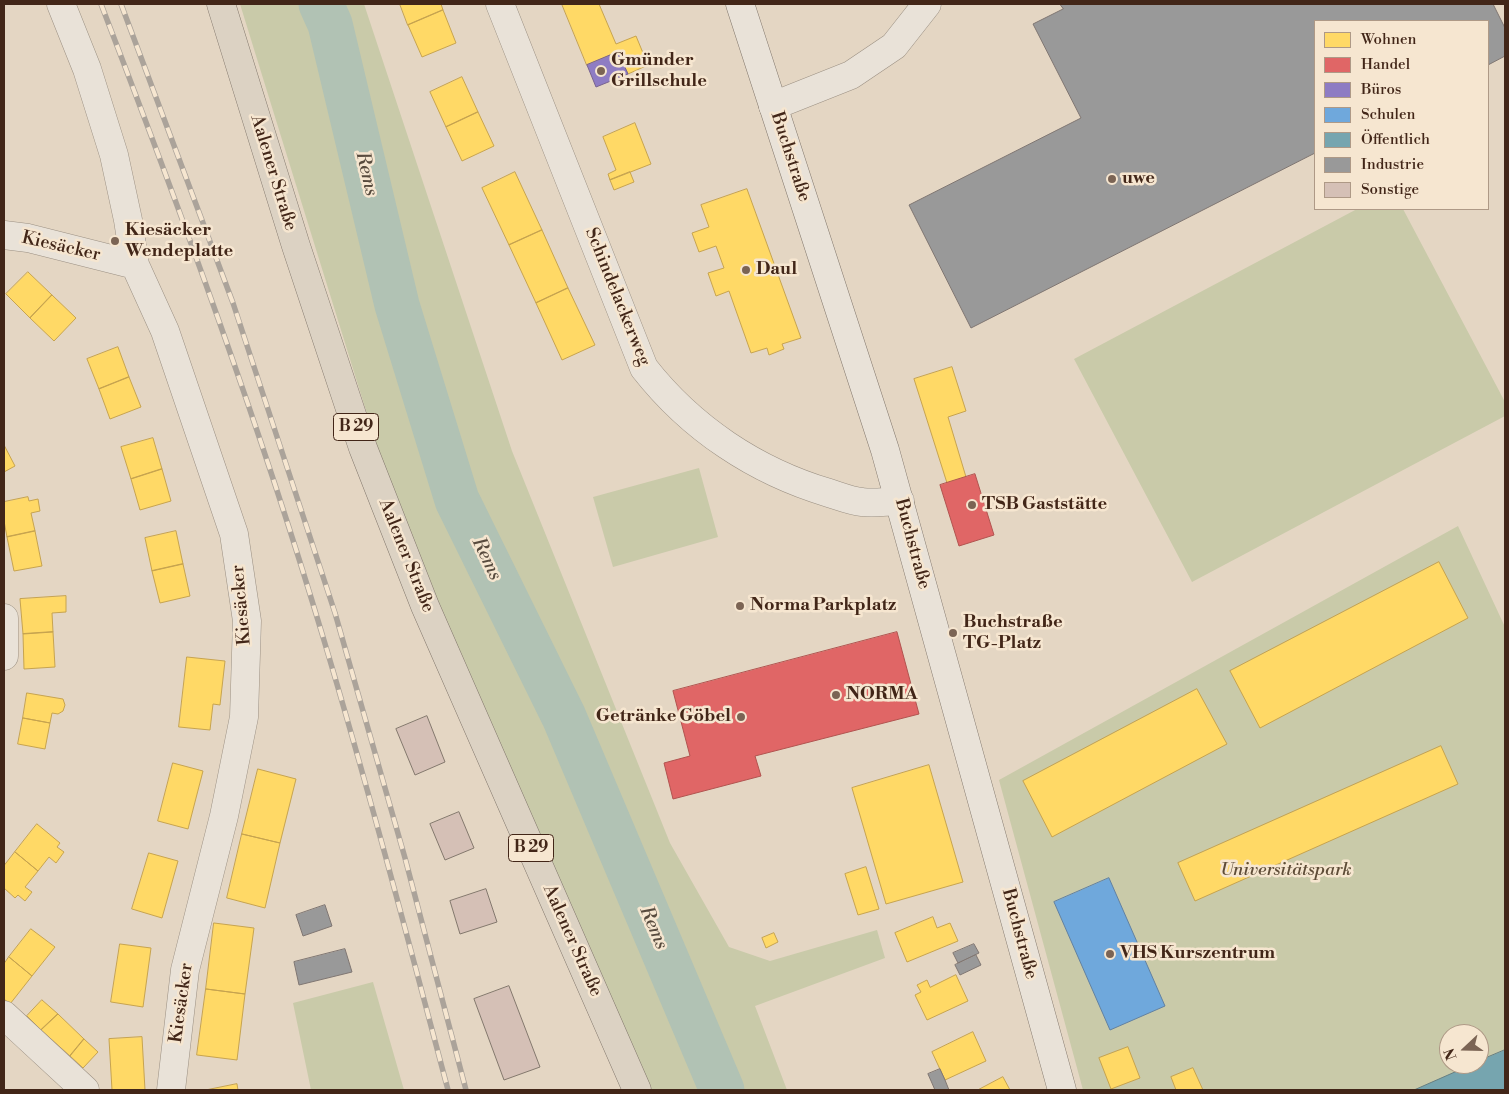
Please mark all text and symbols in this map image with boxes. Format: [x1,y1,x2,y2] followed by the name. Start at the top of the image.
[1314,20,1489,210] legend
[1361,30,1416,49] text: Wohnen
[611,50,707,92] place label: Gmünder Grillschule
[1361,55,1410,74] text: Handel
[595,65,607,77] marker: Gmünder Grillschule
[1361,80,1401,99] text: Büros
[1361,105,1416,124] text: Schulen
[765,109,815,205] street label: Buchstraße
[245,112,301,234] street label: Aalener Straße
[1361,130,1430,149] text: Öffentlich
[350,150,382,198] water label: Rems
[1361,155,1424,174] text: Industrie
[1122,168,1155,190] place label: uwe
[1106,173,1118,185] marker: uwe
[1361,180,1419,199] text: Sonstige
[125,220,233,262] place label: Kiesäcker Wendeplatte
[579,225,655,369] street label: Schindelackerweg
[19,227,103,267] street label: Kiesäcker
[109,235,121,247] marker: Kiesäcker Wendeplatte
[756,259,797,281] place label: Daul
[740,264,752,276] marker: Daul
[334,414,378,441] road number: B 29
[982,494,1107,516] place label: TSB Gaststätte
[373,496,439,616] street label: Aalener Straße
[890,496,934,592] street label: Buchstraße
[966,499,978,511] marker: TSB Gaststätte
[466,534,506,584] water label: Rems
[228,564,256,646] street label: Kiesäcker
[750,595,896,617] place label: Norma Parkplatz
[734,600,746,612] marker: Norma Parkplatz
[963,612,1063,654] place label: Buchstraße TG-Platz
[947,627,959,639] marker: Buchstraße TG-Platz
[846,684,918,706] place label: NORMA
[830,689,842,701] marker: NORMA
[596,706,731,728] place label: Getränke Göbel
[735,711,747,723] marker: Getränke Göbel
[508,834,554,861] road number: B 29
[1220,860,1352,882] park label: Universitätspark
[538,882,606,1000] street label: Aalener Straße
[997,886,1041,982] street label: Buchstraße
[634,903,672,953] water label: Rems
[1120,943,1275,965] place label: VHS Kurszentrum
[1104,948,1116,960] marker: VHS Kurszentrum
[166,962,198,1044] street label: Kiesäcker
[1439,1024,1489,1074] north arrow
[1441,1046,1461,1062] text: N

